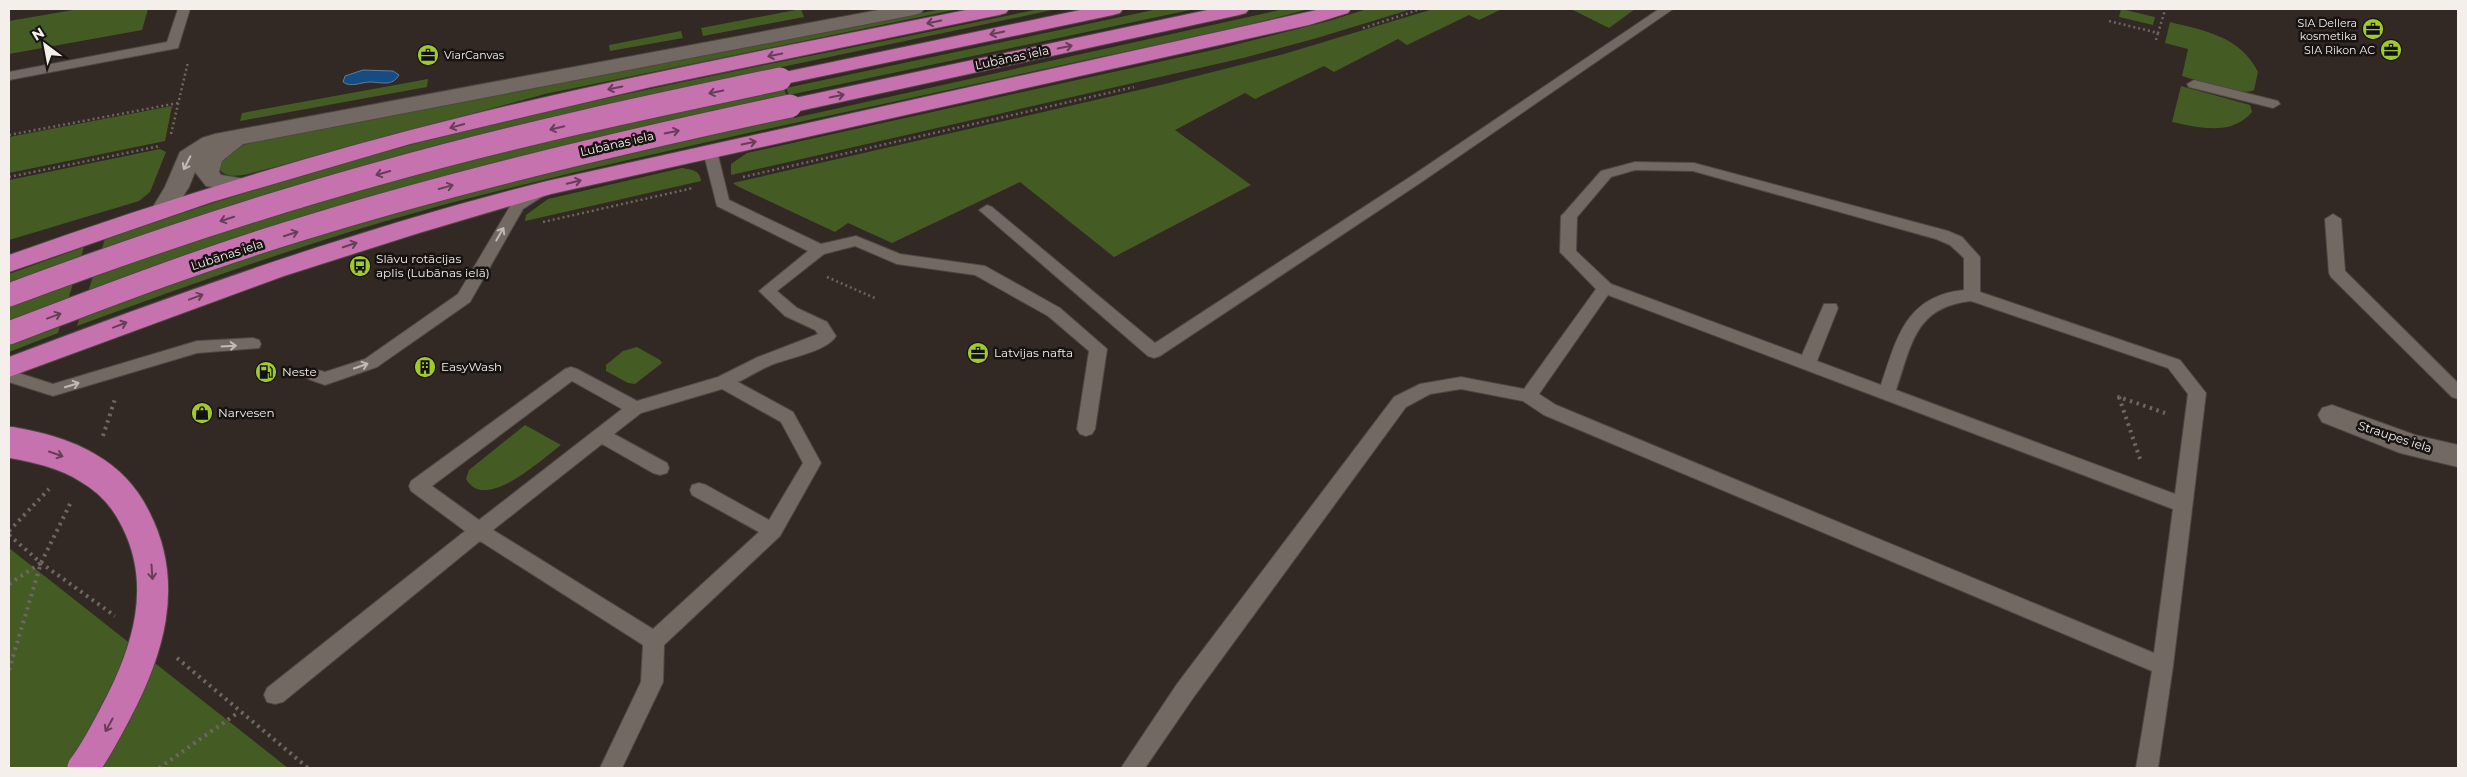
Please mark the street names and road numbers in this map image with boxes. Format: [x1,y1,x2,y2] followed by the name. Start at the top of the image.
[974,42,1050,73] street label: Lubānas iela
[579,128,655,159] street label: Lubānas iela
[189,236,265,273] street label: Lubānas iela
[2356,418,2434,456] street label: Straupes iela

